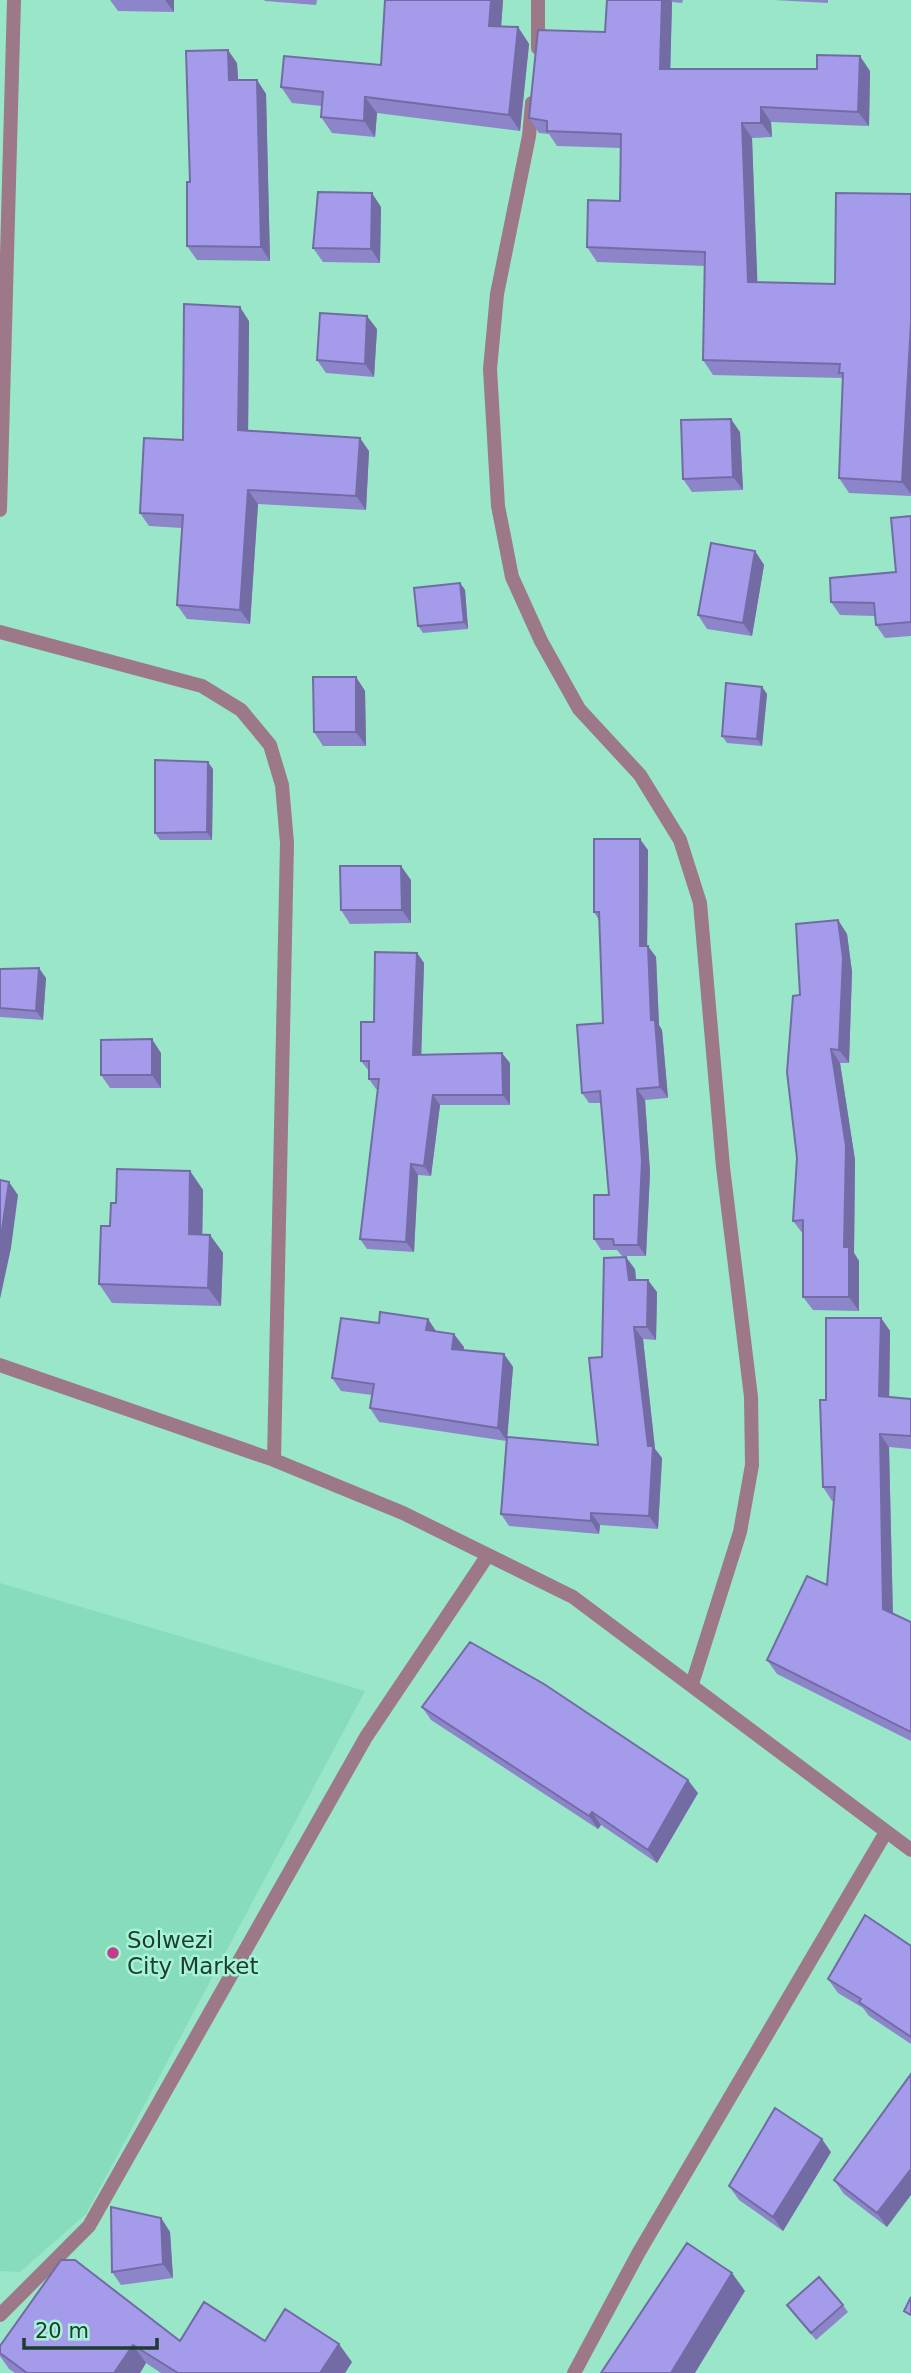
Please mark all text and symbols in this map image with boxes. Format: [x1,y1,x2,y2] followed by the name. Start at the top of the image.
[127,1927,258,1979] place label: Solwezi City Market
[105,1945,121,1961] marker: Solwezi City Market
[24,2306,158,2350] scale bar
[35,2319,89,2343] text: 20 m

